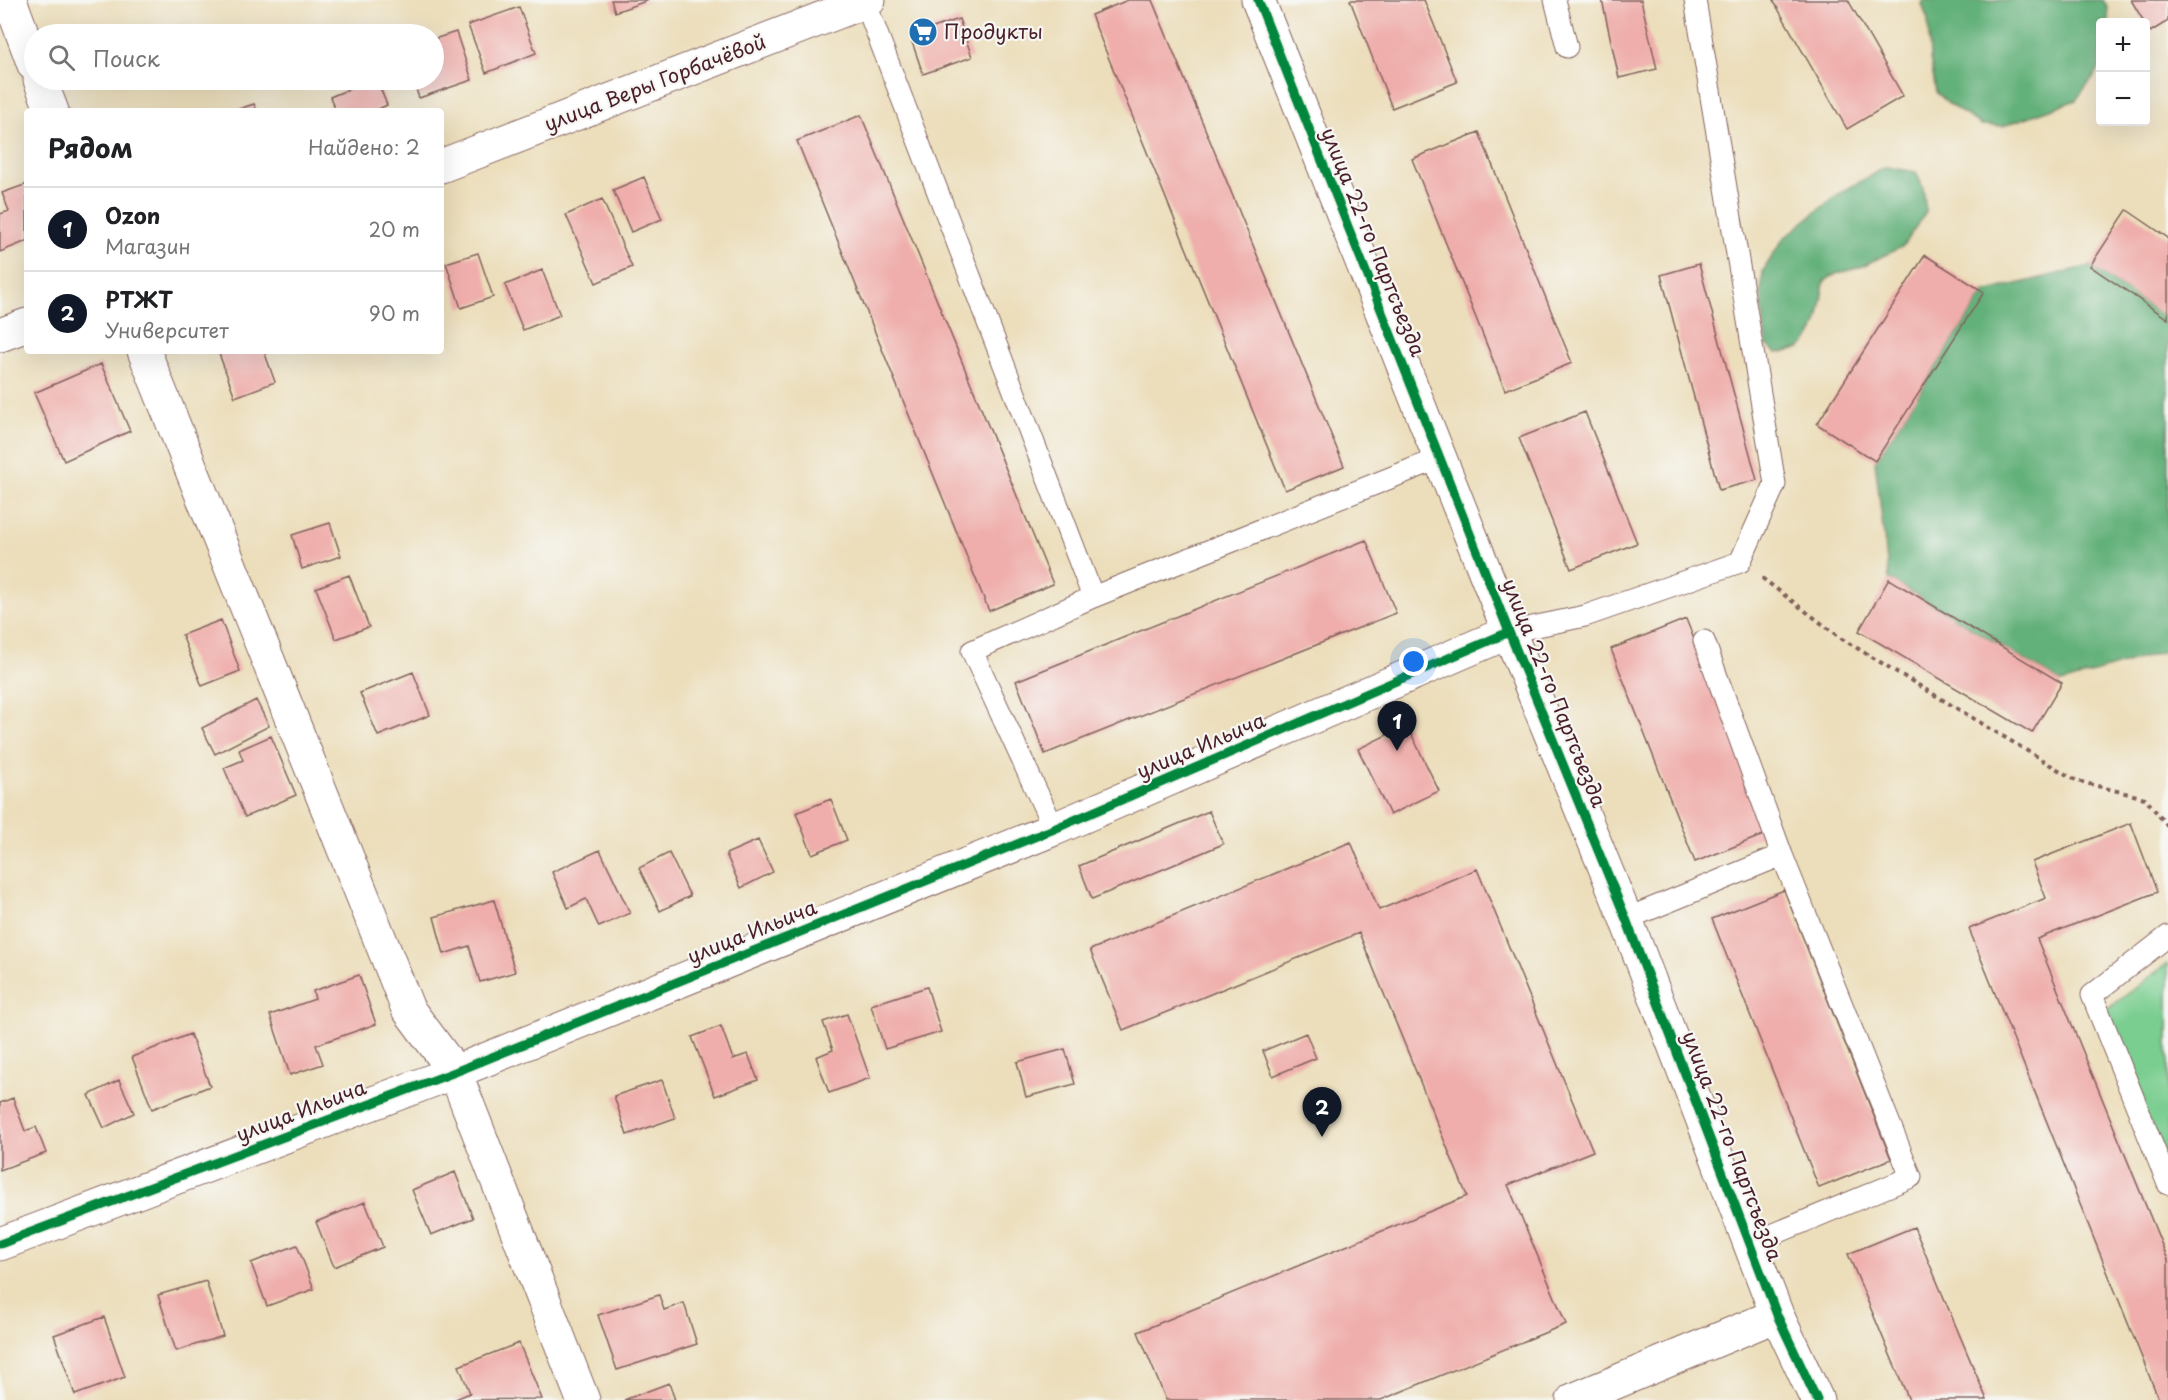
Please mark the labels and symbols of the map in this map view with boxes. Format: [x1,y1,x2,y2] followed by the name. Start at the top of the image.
[907,16,939,48] supermarket icon: Продукты
[944,16,1043,46] place label: Продукты
[539,26,770,138] street label: улица Веры Горбачёвой
[1314,123,1434,361] street label: улица 22-го Партсъезда
[1495,574,1615,812] street label: улица 22-го Партсъезда
[1399,647,1428,676] your location
[1378,702,1416,751] pin: 1
[1132,704,1270,786] street label: улица Ильича
[682,891,821,971] street label: улица Ильича
[1675,1026,1791,1266] street label: улица 22-го Партсъезда
[231,1071,371,1149] street label: улица Ильича
[1302,1088,1342,1137] pin: 2

